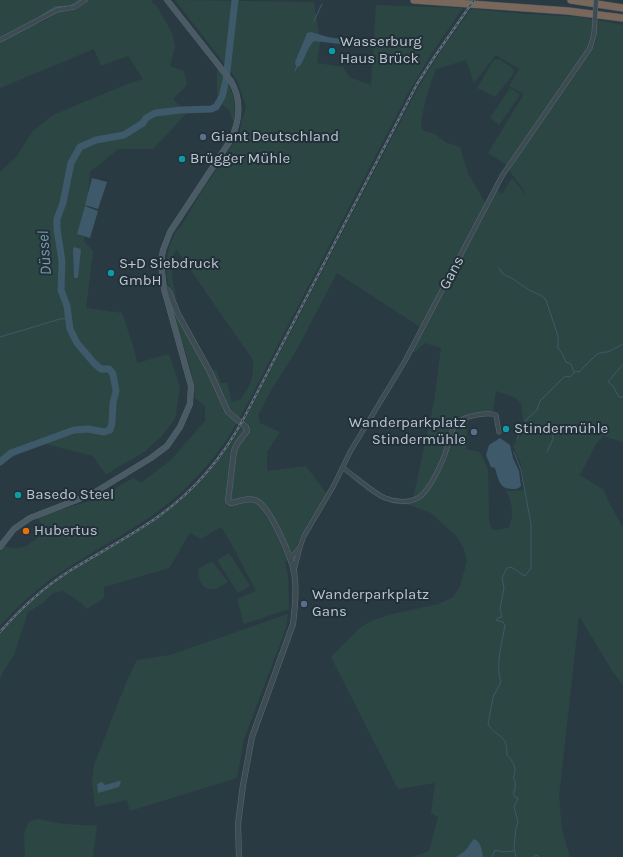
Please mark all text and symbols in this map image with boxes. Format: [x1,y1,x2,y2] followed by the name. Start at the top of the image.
[340,33,422,68] place label: Wasserburg Haus Brück
[327,46,337,56] marker: Wasserburg Haus Brück
[211,128,339,146] place label: Giant Deutschland
[198,132,208,142] marker: Giant Deutschland
[190,150,290,168] place label: Brügger Mühle
[177,154,187,164] marker: Brügger Mühle
[34,230,56,276] water label: Düssel
[436,253,468,293] street label: Gans
[119,255,219,290] place label: S+D Siebdruck GmbH
[106,268,116,278] marker: S+D Siebdruck GmbH
[349,414,466,449] place label: Wanderparkplatz Stindermühle
[514,420,608,438] place label: Stindermühle
[501,424,511,434] marker: Stindermühle
[469,427,479,437] marker: Wanderparkplatz Stindermühle
[26,486,114,504] place label: Basedo Steel
[13,490,23,500] marker: Basedo Steel
[34,522,98,540] place label: Hubertus
[21,526,31,536] marker: Hubertus
[312,586,429,621] place label: Wanderparkplatz Gans
[299,599,309,609] marker: Wanderparkplatz Gans

